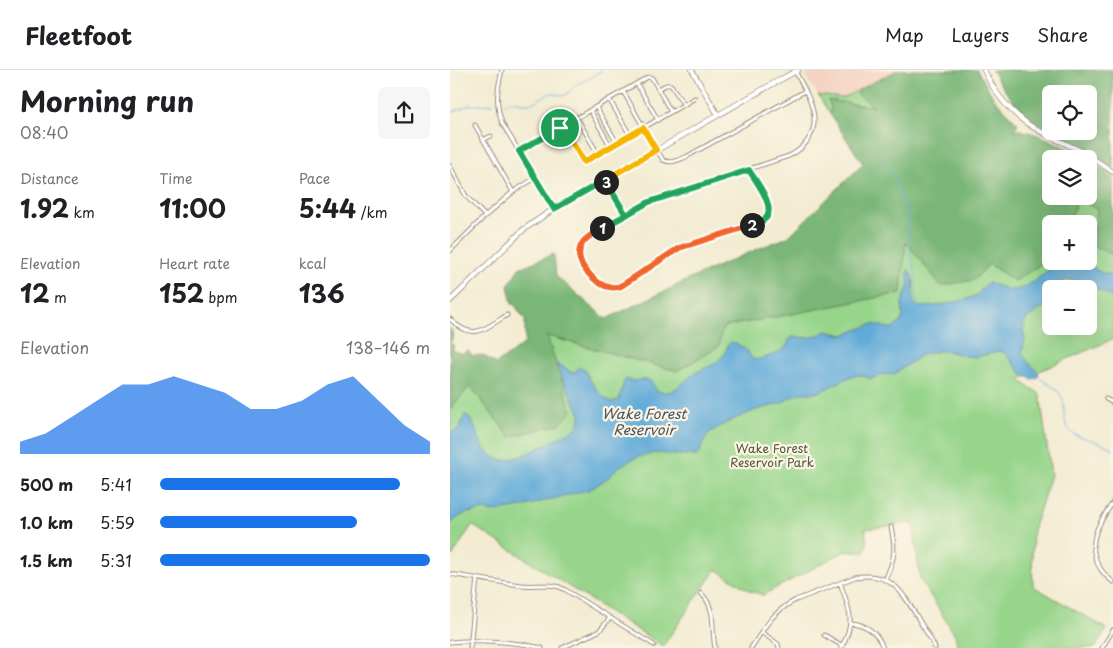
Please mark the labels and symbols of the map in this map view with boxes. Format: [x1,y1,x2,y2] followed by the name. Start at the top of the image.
[539,107,581,149] pin
[594,170,618,194] pin: 3
[740,212,764,238] pin: 2
[590,216,614,240] pin: 1
[602,403,688,440] water label: Wake Forest Reservoir
[730,439,814,471] park label: Wake Forest Reservoir Park

